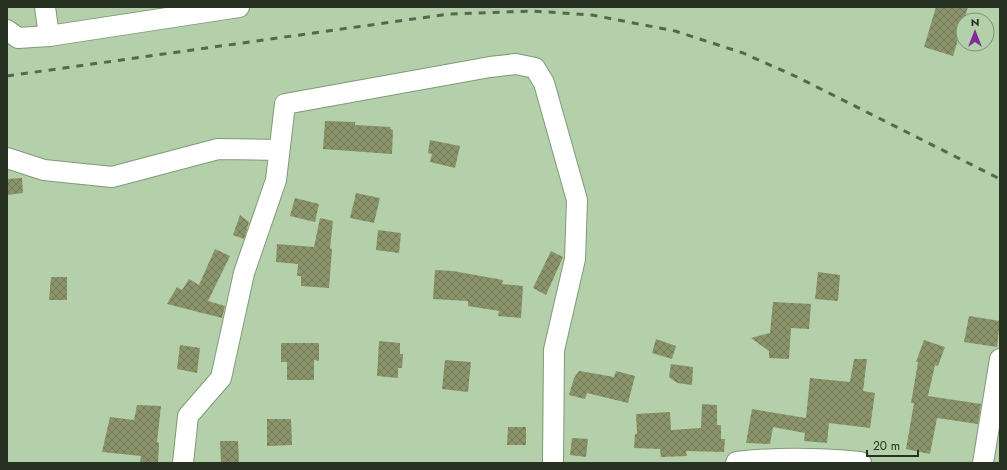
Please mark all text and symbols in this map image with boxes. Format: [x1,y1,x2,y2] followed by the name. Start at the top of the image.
[955,12,995,52] north arrow
[971,14,979,30] text: N
[867,432,918,458] scale bar
[873,437,900,455] text: 20 m

